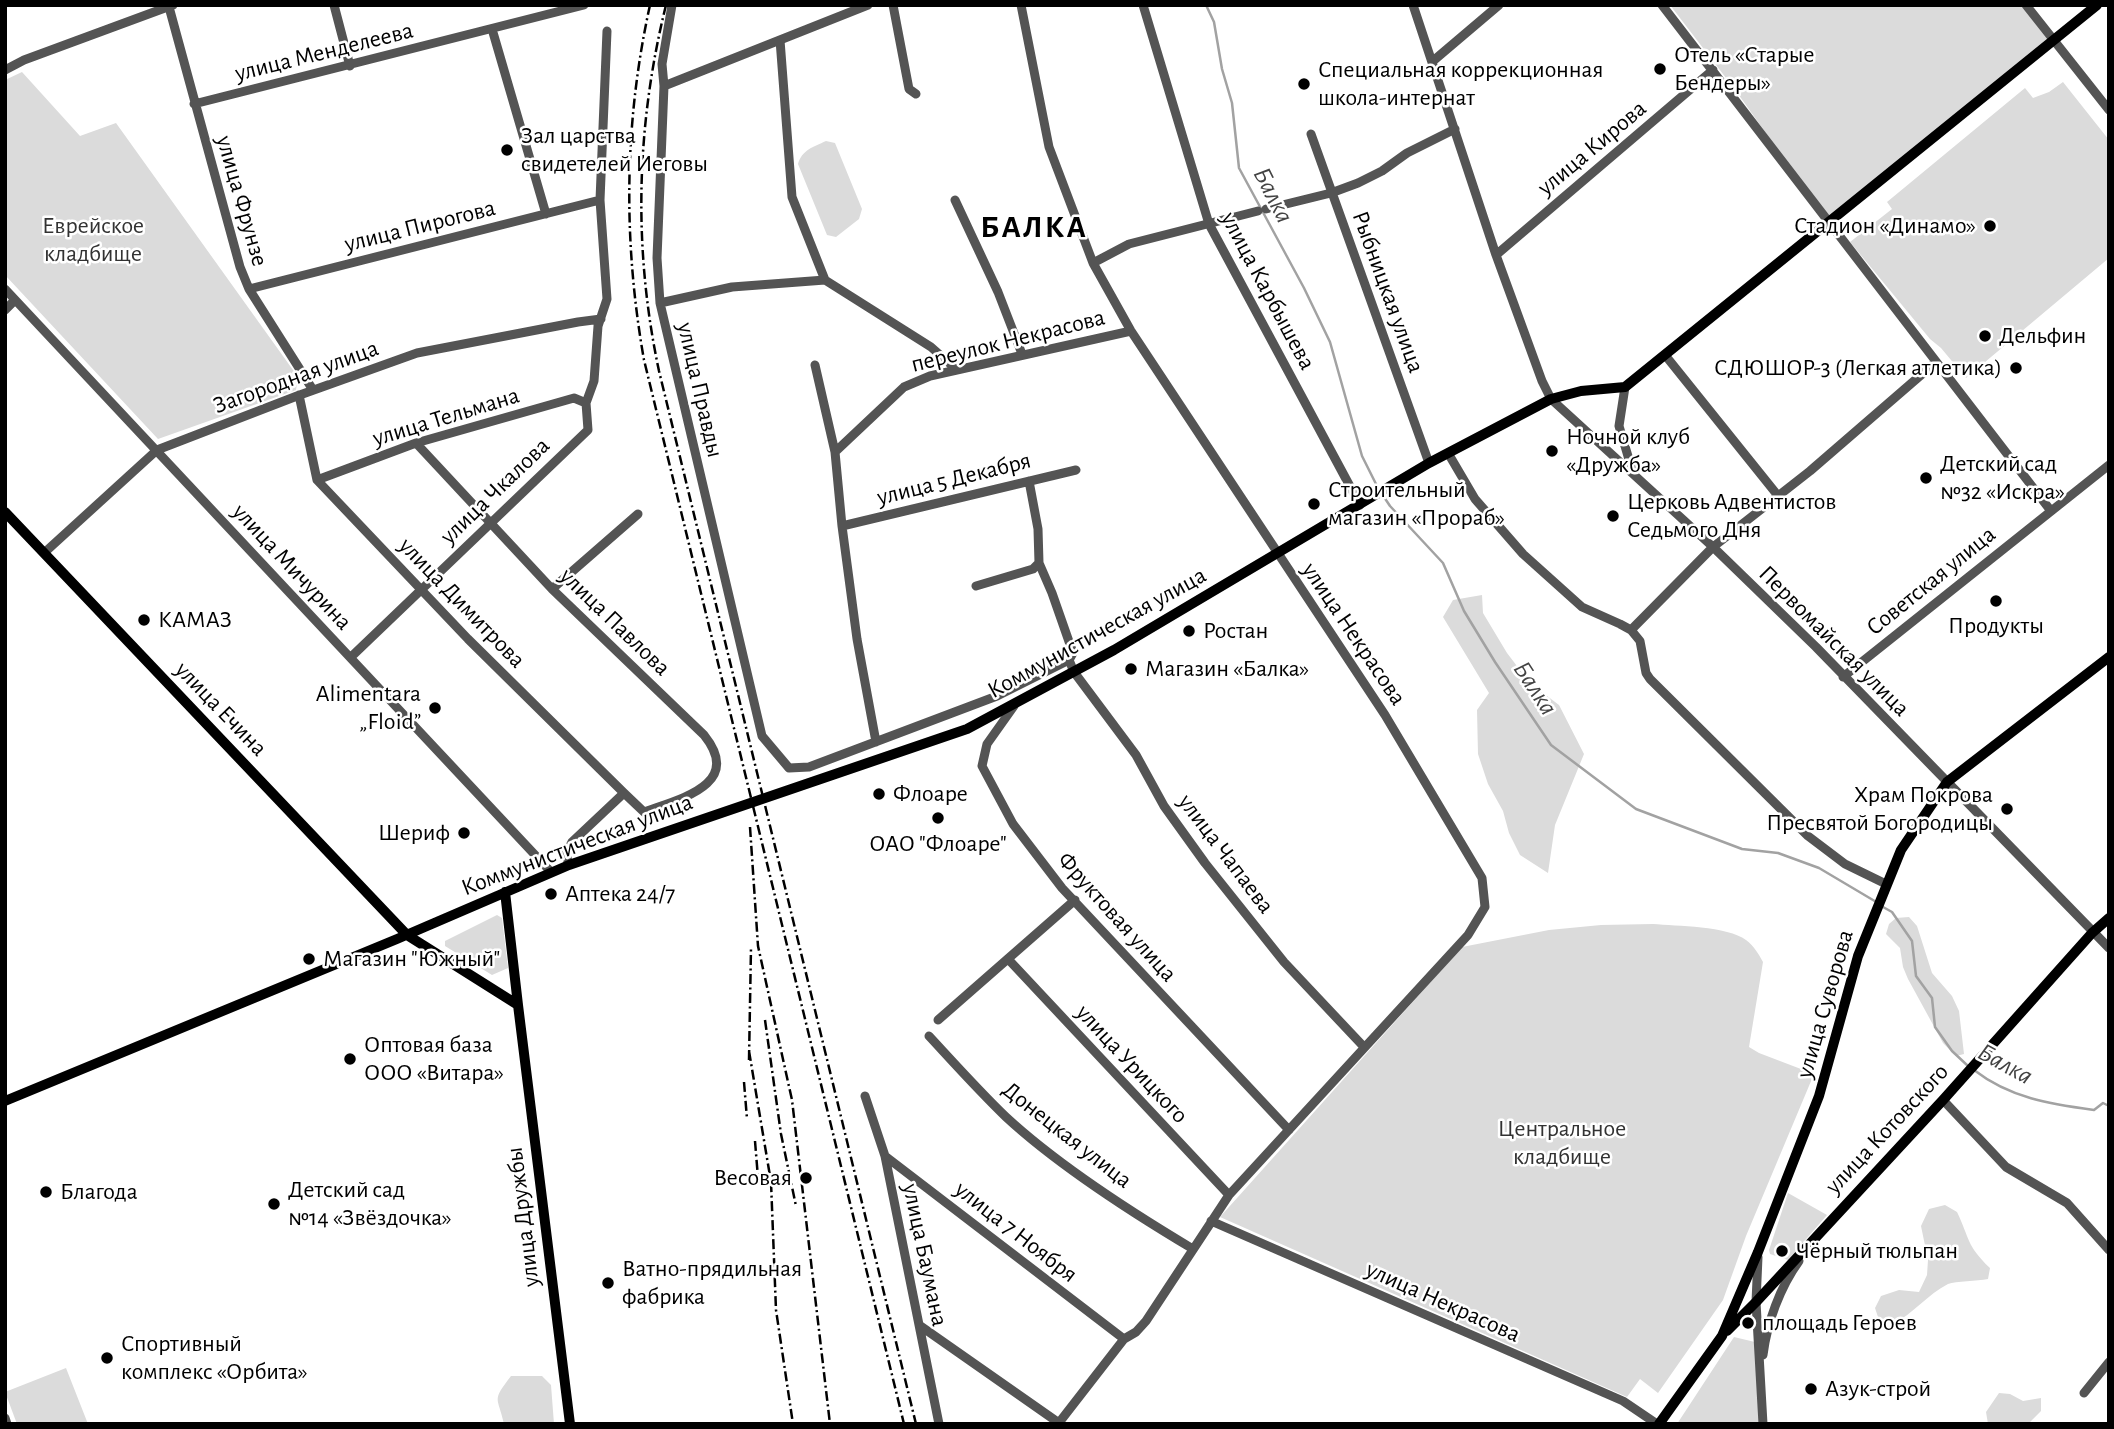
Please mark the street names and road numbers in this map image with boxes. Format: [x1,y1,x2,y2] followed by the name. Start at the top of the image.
[232,16,416,88] street label: улица Менделеева
[1532,94,1652,202] street label: улица Кирова
[210,132,274,270] street label: улица Фрунзе
[342,193,498,259] street label: улица Пирогова
[1214,207,1322,375] street label: улица Карбышева
[1345,207,1431,377] street label: Рыбницкая улица
[908,303,1108,379] street label: переулок Некрасова
[670,320,730,460] street label: улица Правды
[209,334,383,420] street label: Загородная улица
[369,381,523,453] street label: улица Тельмана
[434,432,556,550] street label: улица Чкалова
[874,446,1034,512] street label: улица 5 Декабря
[226,498,358,636] street label: улица Мичурина
[1861,520,2001,642] street label: Советская улица
[393,532,531,674] street label: улица Димитрова
[1296,557,1412,711] street label: улица Некрасова
[1752,559,1916,723] street label: Первомайская улица
[983,561,1211,705] street label: Коммунистическая улица
[554,562,676,682] street label: улица Павлова
[169,656,273,762] street label: улица Ечина
[457,788,697,902] street label: Коммунистическая улица
[1172,789,1280,919] street label: улица Чапаева
[1051,846,1183,988] street label: Фруктовая улица
[1790,926,1860,1082] street label: улица Суворова
[1070,999,1194,1129] street label: улица Урицкого
[1819,1058,1955,1200] street label: улица Котовского
[996,1075,1138,1195] street label: Донецкая улица
[500,1145,546,1289] street label: улица Дружбы
[949,1175,1083,1289] street label: улица 7 Ноября
[896,1181,954,1329] street label: улица Баумана
[1361,1255,1525,1349] street label: улица Некрасова

